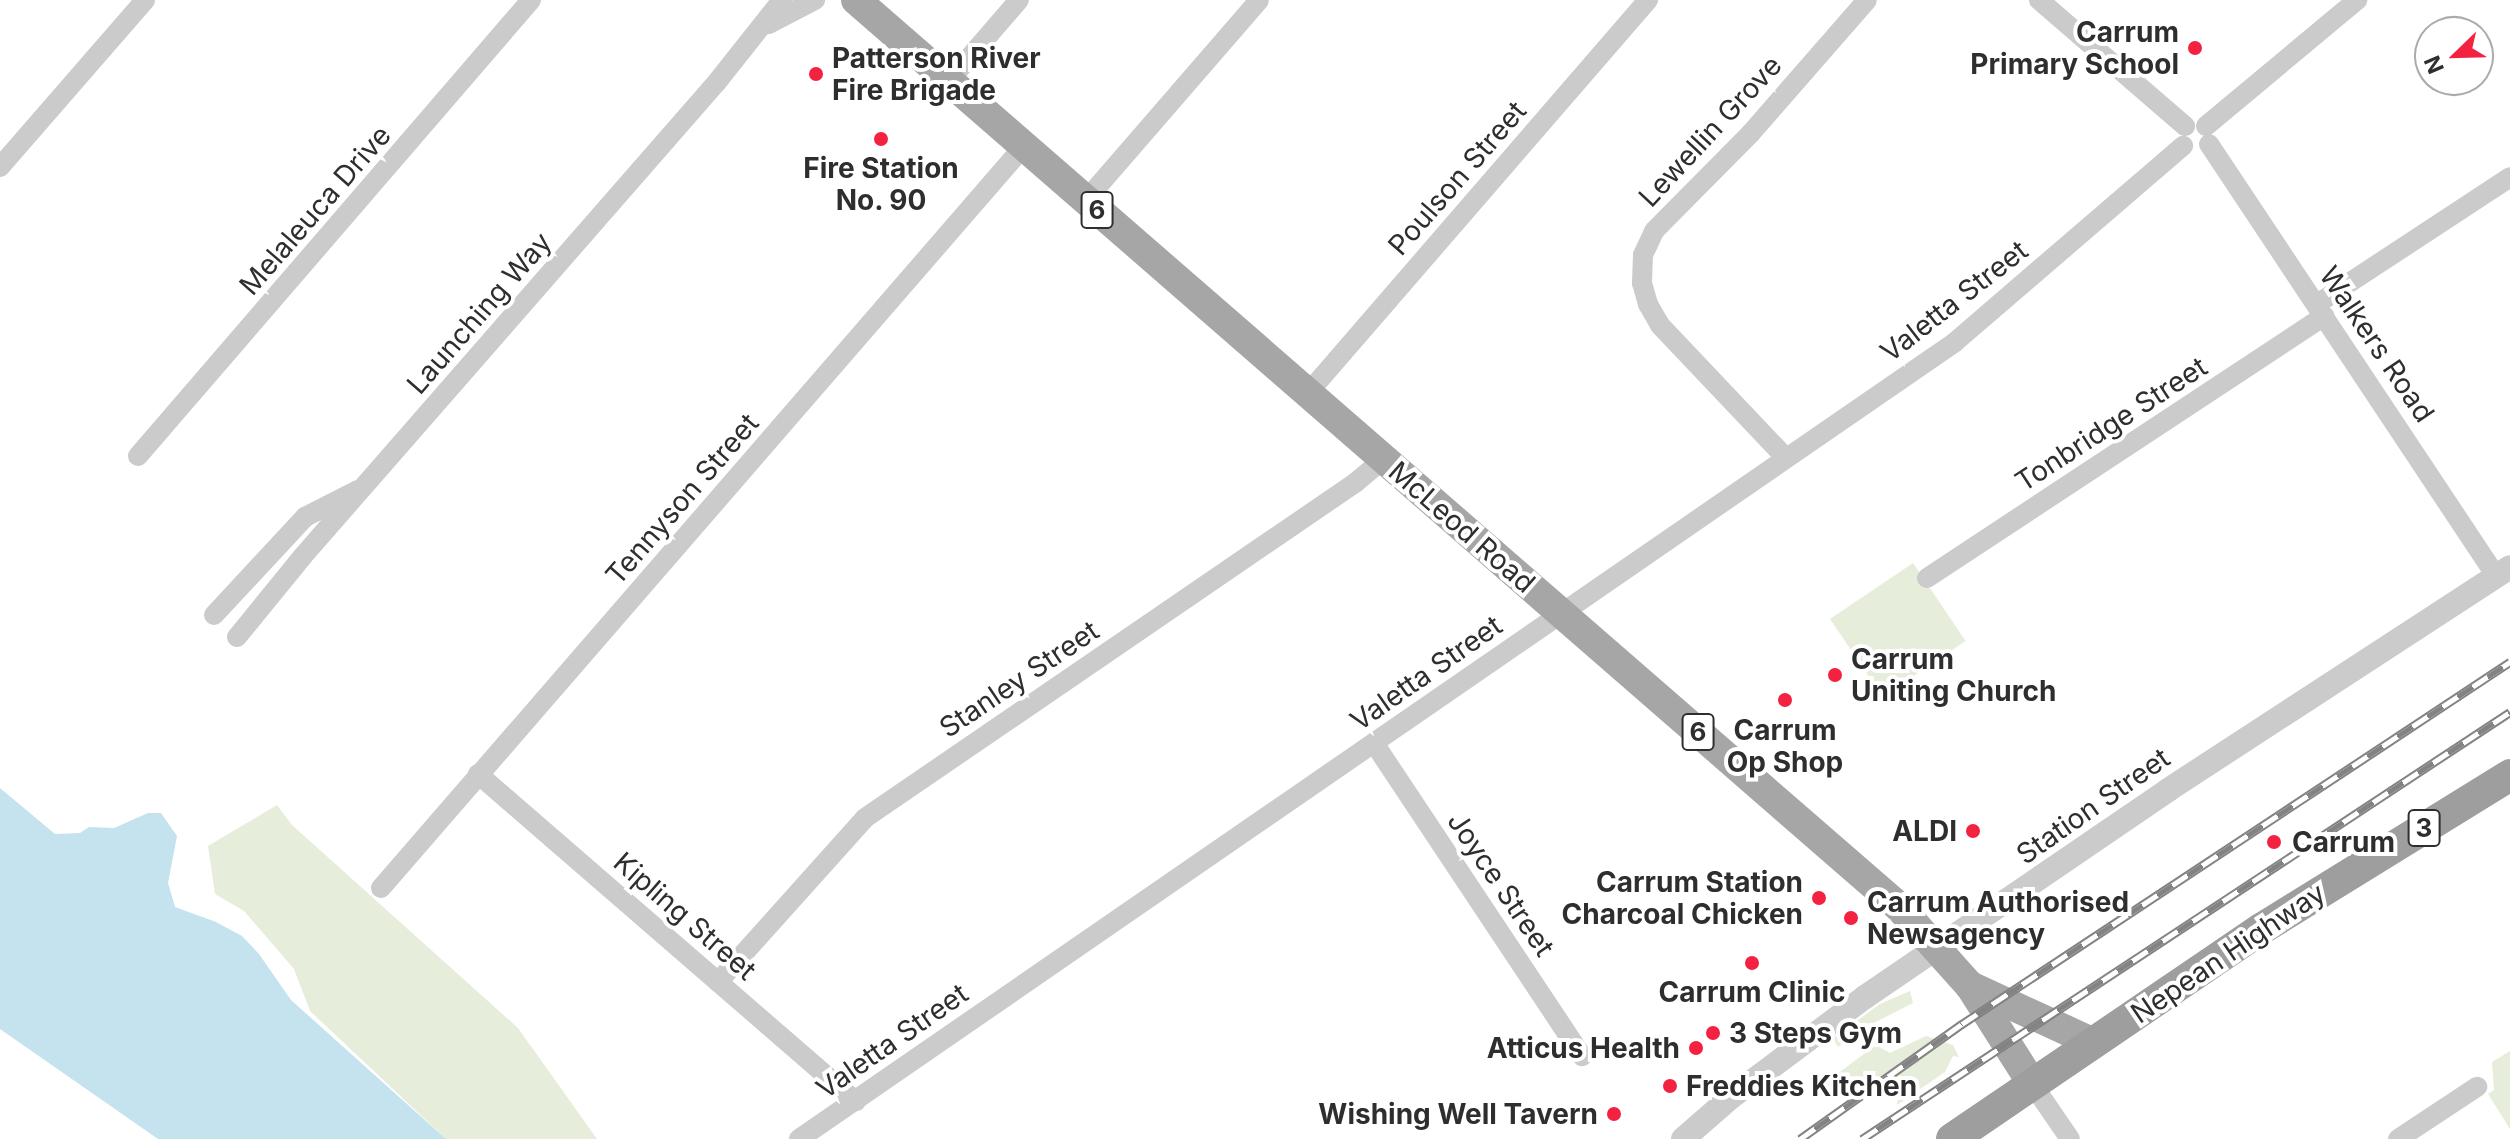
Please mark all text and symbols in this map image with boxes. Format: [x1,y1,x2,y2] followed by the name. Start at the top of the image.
[1970,15,2179,81] place label: Carrum Primary School
[2414,16,2494,96] north arrow
[2186,39,2204,57] marker: Carrum Primary School
[832,41,1041,107] place label: Patterson River Fire Brigade
[1632,49,1788,213] street label: Lewellin Grove
[2419,52,2449,77] text: N
[807,65,825,83] marker: Patterson River Fire Brigade
[1381,94,1533,262] street label: Poulson Street
[232,119,398,301] street label: Melaleuca Drive
[872,130,890,148] marker: Fire Station No. 90
[803,151,959,217] place label: Fire Station No. 90
[1079,188,1115,232] road number: 6
[400,225,558,401] street label: Launching Way
[1874,233,2034,369] street label: Valetta Street
[2313,260,2441,428] street label: Walkers Road
[2009,350,2213,498] street label: Tonbridge Street
[599,407,765,591] street label: Tennyson Street
[1382,454,1542,600] street label: McLeod Road
[1344,608,1508,738] street label: Valetta Street
[933,613,1105,745] street label: Stanley Street
[1851,642,2056,708] place label: Carrum Uniting Church
[1826,666,1844,684] marker: Carrum Uniting Church
[1776,691,1794,709] marker: Carrum Op Shop
[1680,710,1716,754] road number: 6
[1727,713,1843,779] place label: Carrum Op Shop
[2010,741,2176,871] street label: Station Street
[1440,806,1562,962] street label: Joyce Street
[2406,806,2442,850] road number: 3
[1892,814,1957,848] place label: ALDI
[1964,822,1982,840] marker: ALDI
[2292,825,2395,859] place label: Carrum
[2263,831,2285,853] marker: Carrum
[607,845,763,987] street label: Kipling Street
[1562,865,1803,931] place label: Carrum Station Charcoal Chicken
[2125,876,2331,1030] street label: Nepean Highway
[1867,885,2129,951] place label: Carrum Authorised Newsagency
[1810,889,1828,907] marker: Carrum Station Charcoal Chicken
[1842,909,1860,927] marker: Carrum Authorised Newsagency
[1743,954,1761,972] marker: Carrum Clinic
[1659,975,1845,1009] place label: Carrum Clinic
[810,976,974,1106] street label: Valetta Street
[1729,1016,1902,1050] place label: 3 Steps Gym
[1704,1024,1722,1042] marker: 3 Steps Gym
[1487,1031,1680,1065] place label: Atticus Health
[1687,1039,1705,1057] marker: Atticus Health
[1686,1069,1917,1103] place label: Freddies Kitchen
[1661,1077,1679,1095] marker: Freddies Kitchen
[1318,1097,1598,1131] place label: Wishing Well Tavern
[1605,1105,1623,1123] marker: Wishing Well Tavern

